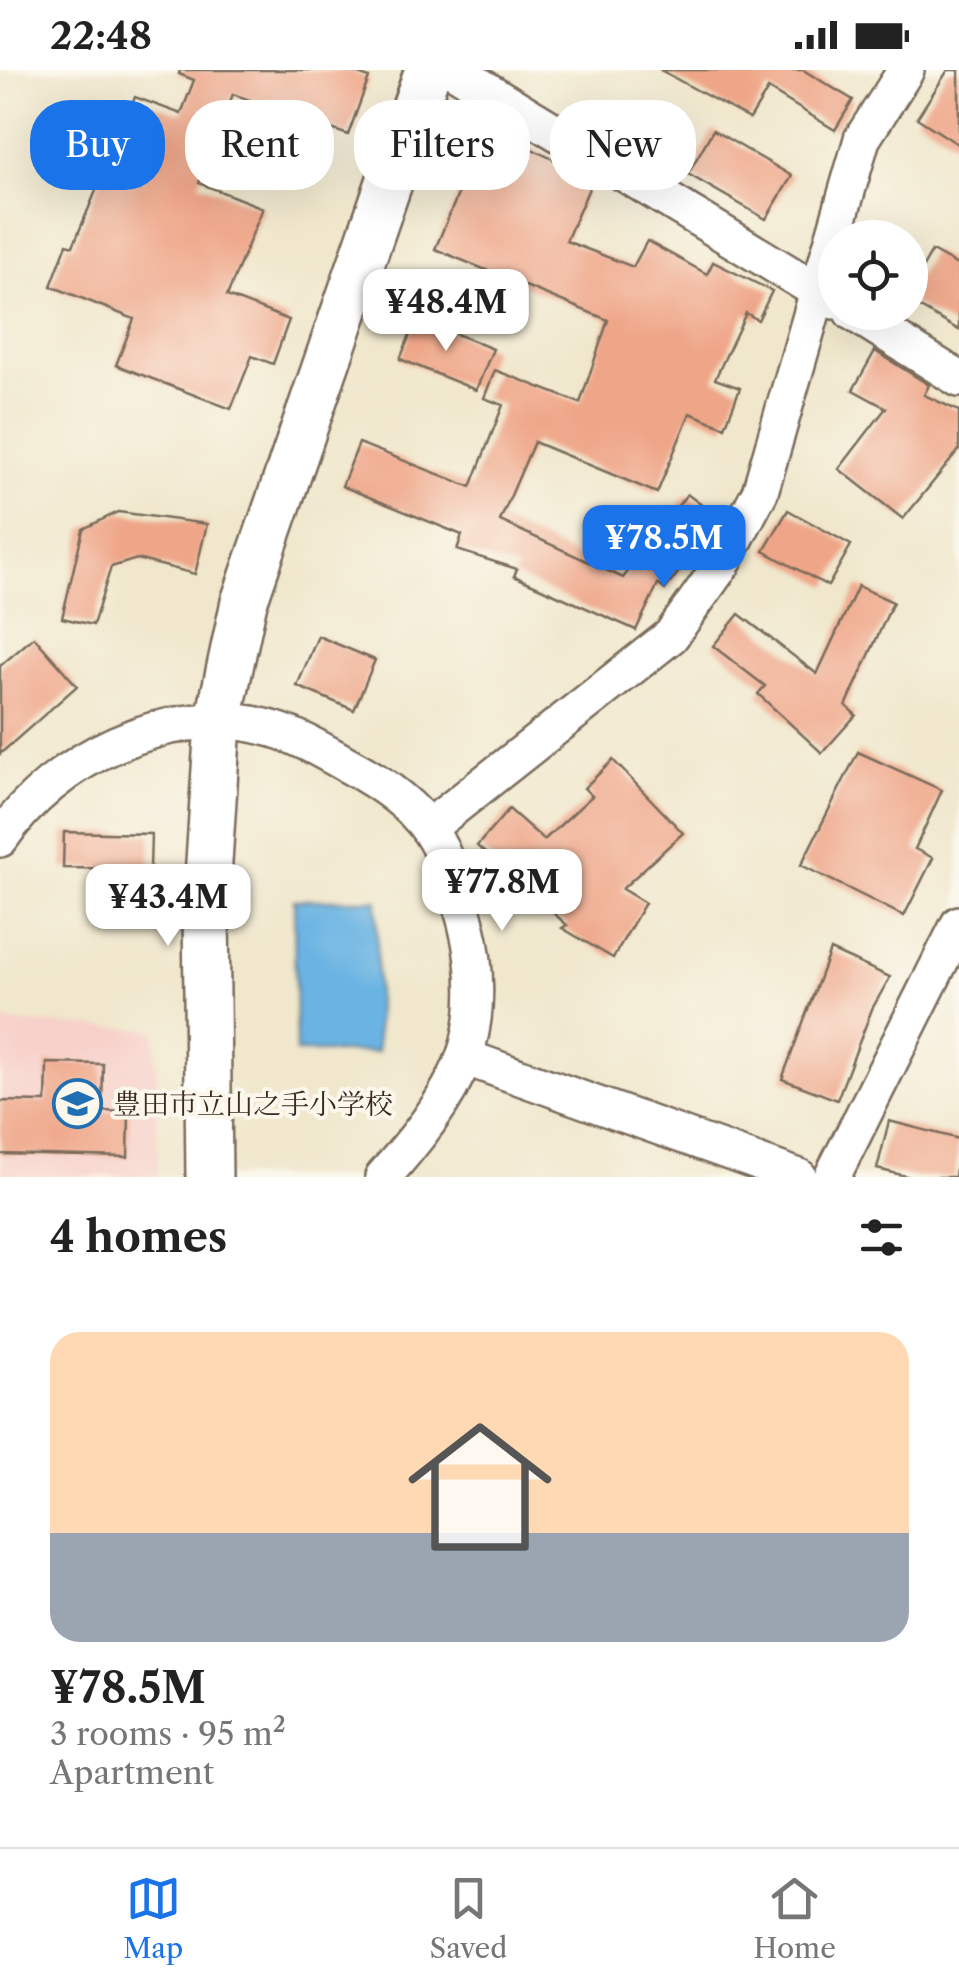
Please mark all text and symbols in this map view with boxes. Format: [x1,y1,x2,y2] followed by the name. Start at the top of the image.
[50,12,152,59] text: 22:48
[30,100,165,190] chip: Buy
[185,100,334,190] chip: Rent
[354,100,530,190] chip: Filters
[550,100,696,190] chip: New
[818,220,928,330] map controls
[818,220,928,330] button: locate
[365,269,527,354] pin: ¥48.4M
[385,282,507,321] text: ¥48.4M
[583,505,745,590] pin: ¥78.5M
[605,518,723,557] text: ¥78.5M
[421,849,583,934] pin: ¥77.8M
[444,862,560,901] text: ¥77.8M
[87,864,249,949] pin: ¥43.4M
[108,877,228,916] text: ¥43.4M
[52,1078,104,1130] school or university icon: 豊田市立山之手小学校
[113,1087,393,1121] place label: 豊田市立山之手小学校
[854,1210,909,1265] icon: filters
[50,1211,227,1263] text: 4 homes
[390,1397,570,1577] icon: home
[50,1662,206,1714] text: ¥78.5M
[50,1714,286,1753] text: 3 rooms · 95 m²
[50,1753,214,1792] text: Apartment
[123,1871,183,1965] tab: Map
[430,1871,507,1965] tab: Saved
[754,1871,836,1965] tab: Home

